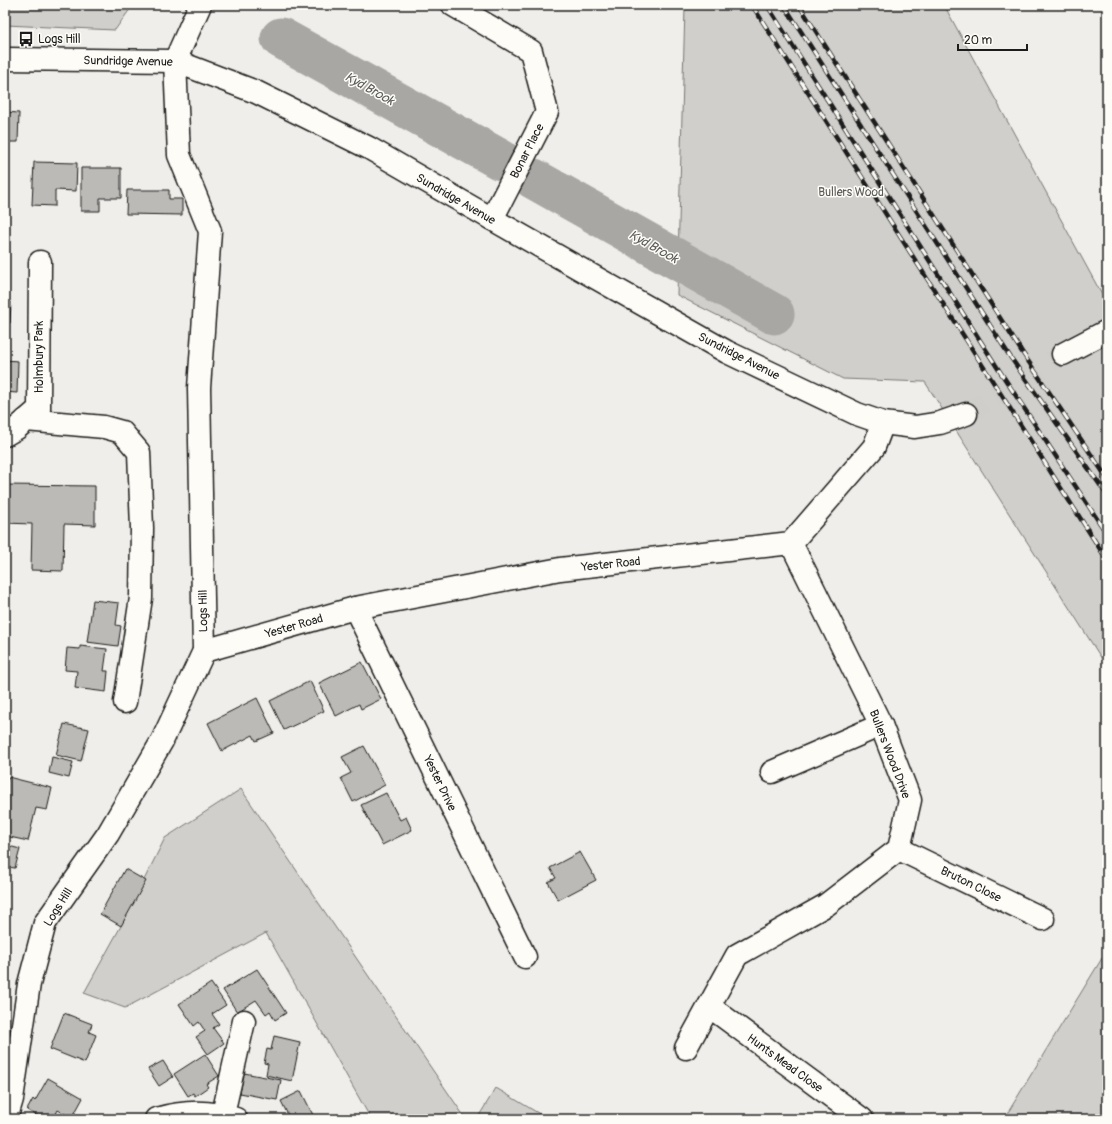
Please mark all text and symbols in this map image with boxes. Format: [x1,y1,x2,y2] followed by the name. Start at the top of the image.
[958,26,1027,52] scale bar
[17,30,35,48] bus stop icon: Logs Hill
[38,32,81,47] place label: Logs Hill
[964,33,993,48] text: 20 m
[83,53,173,70] street label: Sundridge Avenue
[342,69,398,110] water label: Kyd Brook
[507,121,548,181] street label: Bonar Place
[413,171,498,228] street label: Sundridge Avenue
[818,185,884,200] park label: Bullers Wood
[626,227,682,268] water label: Kyd Brook
[32,321,47,393] street label: Holmbury Park
[696,329,782,383] street label: Sundridge Avenue
[580,554,641,575] street label: Yester Road
[196,589,211,632] street label: Logs Hill
[263,611,325,642] street label: Yester Road
[866,708,913,801] street label: Bullers Wood Drive
[419,752,460,814] street label: Yester Drive
[938,863,1004,906] street label: Bruton Close
[41,885,76,929] street label: Logs Hill
[744,1031,825,1096] street label: Hunts Mead Close

